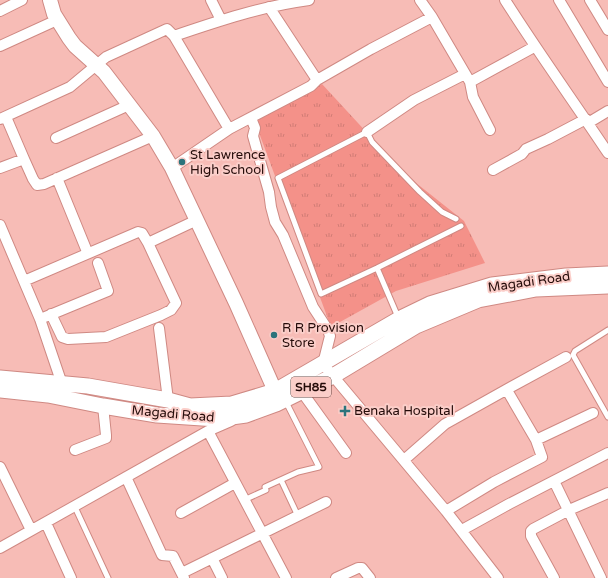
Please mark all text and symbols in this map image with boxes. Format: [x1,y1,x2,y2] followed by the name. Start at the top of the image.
[190,147,265,178] place label: St Lawrence High School
[177,157,187,167] marker: St Lawrence High School
[487,268,571,296] street label: Magadi Road
[282,320,364,351] place label: R R Provision Store
[269,330,279,340] marker: R R Provision Store
[291,377,331,397] road number: SH85
[131,402,215,426] street label: Magadi Road
[354,403,454,419] place label: Benaka Hospital
[339,405,351,417] marker: Benaka Hospital

